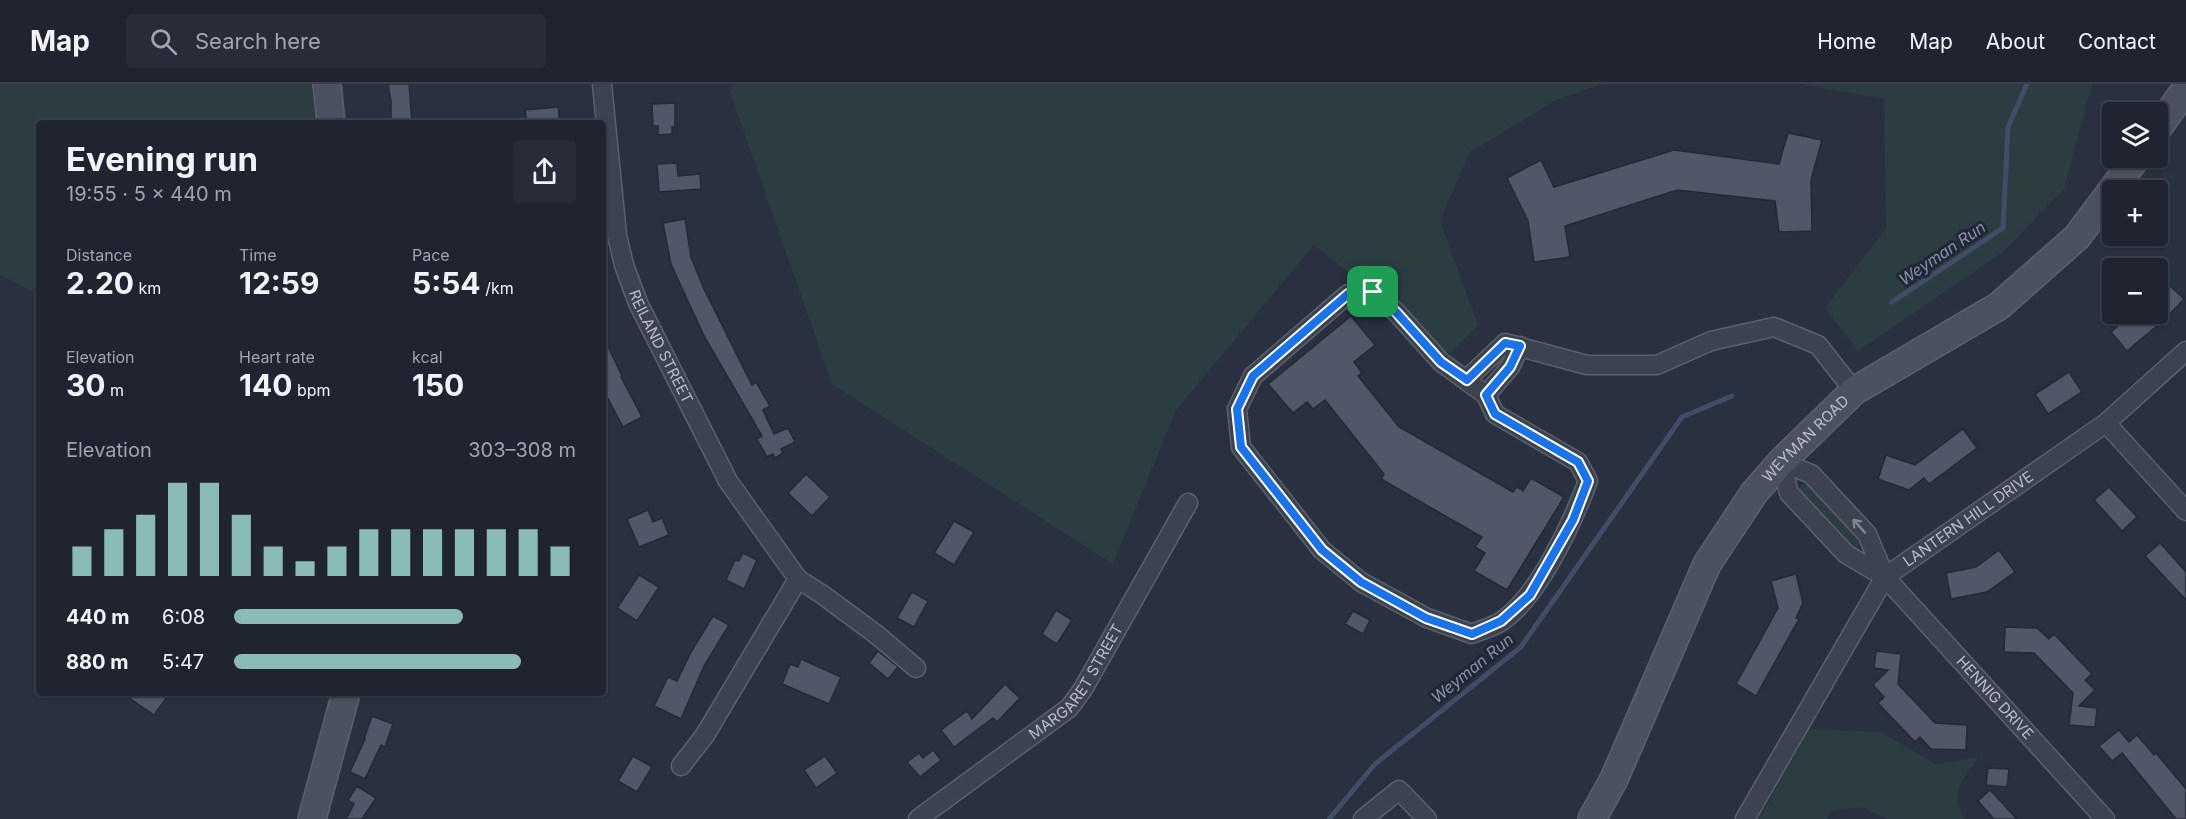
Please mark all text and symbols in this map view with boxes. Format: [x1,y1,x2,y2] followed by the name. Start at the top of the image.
[126,14,546,68] search box
[30,24,90,58] text: Map
[147,25,180,58] icon: search
[195,28,321,54] text: Search here
[1817,29,1876,54] text: Home
[1909,29,1953,54] text: Map
[1986,29,2045,54] text: About
[2078,29,2156,54] text: Contact
[2102,102,2168,324] map controls
[2102,102,2168,168] button: layers
[66,139,258,179] text: Evening run
[513,140,576,203] button: share
[2102,180,2168,246] button: +
[66,182,232,206] text: 19:55 · 5 × 440 m
[1895,217,1989,289] water label: Weyman Run
[66,245,132,265] text: Distance
[239,245,277,265] text: Time
[412,245,450,265] text: Pace
[2102,258,2168,324] button: −
[66,265,134,301] text: 2.20
[239,265,320,301] text: 12:59
[412,265,481,301] text: 5:54
[1347,266,1398,317] pin
[1356,275,1389,308] icon: arrive
[134,278,161,298] text: km
[481,278,514,298] text: /km
[625,287,697,406] street label: REILAND STREET
[66,347,135,367] text: Elevation
[239,347,315,367] text: Heart rate
[412,347,443,367] text: kcal
[66,367,106,403] text: 30
[239,367,292,403] text: 140
[412,367,464,403] text: 150
[106,380,124,400] text: m
[292,380,331,400] text: bpm
[1758,391,1853,486] street label: WEYMAN ROAD
[66,438,152,462] text: Elevation
[468,438,576,462] text: 303–308 m
[1899,467,2037,571] street label: LANTERN HILL DRIVE
[1852,518,1866,533] one-way arrow
[66,605,130,629] text: 440 m
[162,605,205,629] text: 6:08
[1025,620,1127,743] street label: MARGARET STREET
[1427,629,1517,707] water label: Weyman Run
[66,650,129,674] text: 880 m
[162,650,204,674] text: 5:47
[1952,652,2038,743] street label: HENNIG DRIVE

